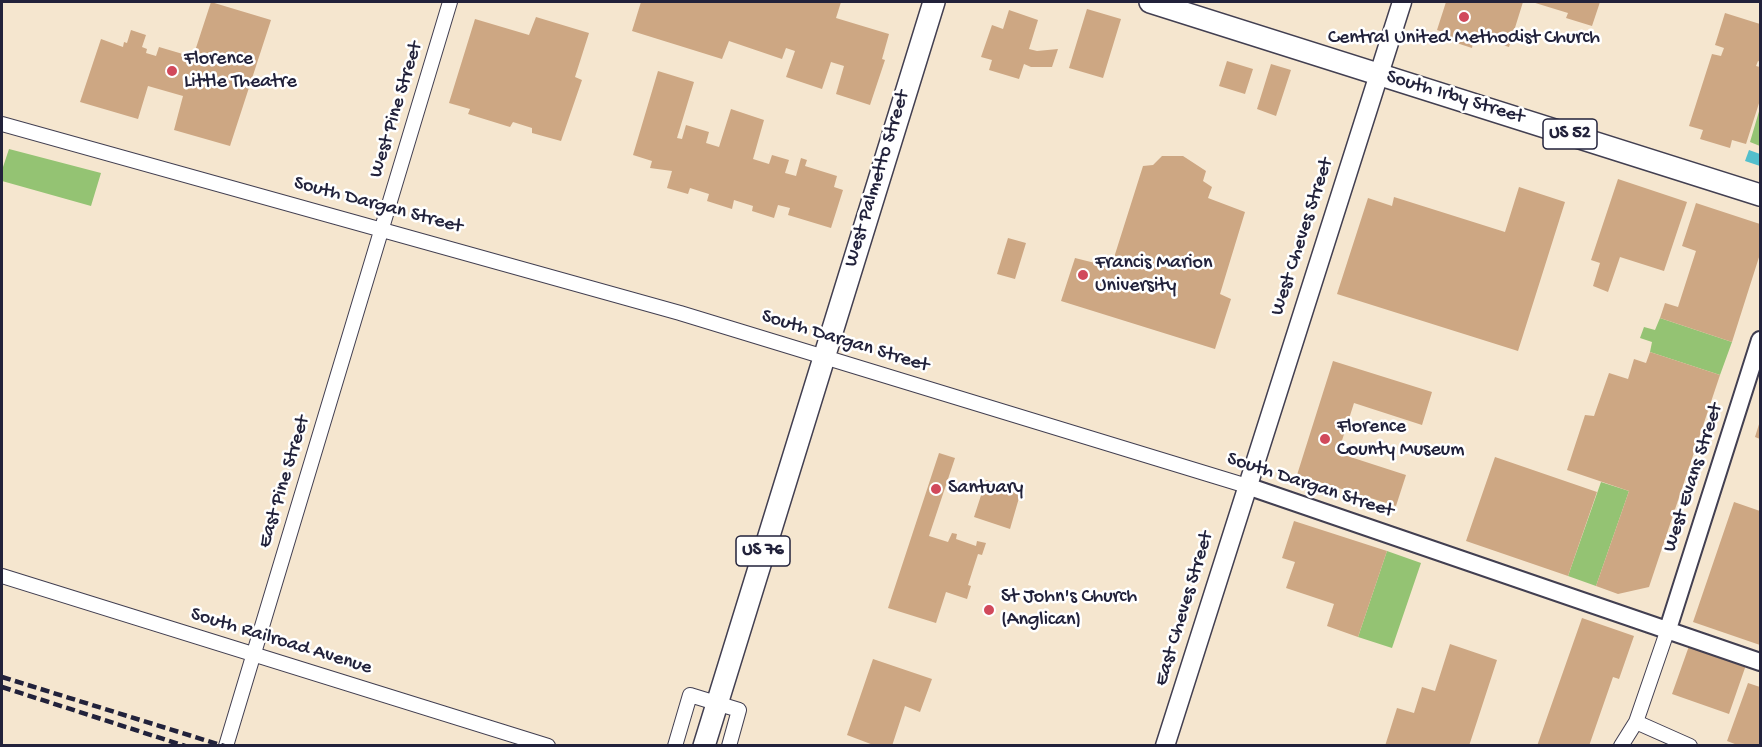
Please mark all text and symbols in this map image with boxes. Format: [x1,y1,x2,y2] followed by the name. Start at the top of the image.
[1457,10,1471,24] marker: Central United Methodist Church
[1328,27,1600,51] place label: Central United Methodist Church
[365,39,429,181] street label: West Pine Street
[184,48,297,95] place label: Florence Little Theatre
[165,64,179,78] marker: Florence Little Theatre
[1383,66,1527,130] street label: South Irby Street
[840,88,916,270] street label: West Palmetto Street
[1543,119,1597,149] road number: US 52
[1266,155,1340,319] street label: West Cheves Street
[291,172,465,240] street label: South Dargan Street
[1095,252,1212,299] place label: Francis Marion University
[1076,268,1090,282] marker: Francis Marion University
[758,305,932,379] street label: South Dargan Street
[1659,401,1729,555] street label: West Evans Street
[253,413,317,551] street label: East Pine Street
[1337,416,1464,463] place label: Florence County Museum
[1318,432,1332,446] marker: Florence County Museum
[1224,448,1396,524] street label: South Dargan Street
[948,477,1023,501] place label: Santuary
[929,482,943,496] marker: Santuary
[1150,529,1220,689] street label: East Cheves Street
[736,536,790,566] road number: US 76
[1001,586,1137,633] place label: St John's Church (Anglican)
[188,603,374,681] street label: South Railroad Avenue
[982,603,996,617] marker: St John's Church (Anglican)

